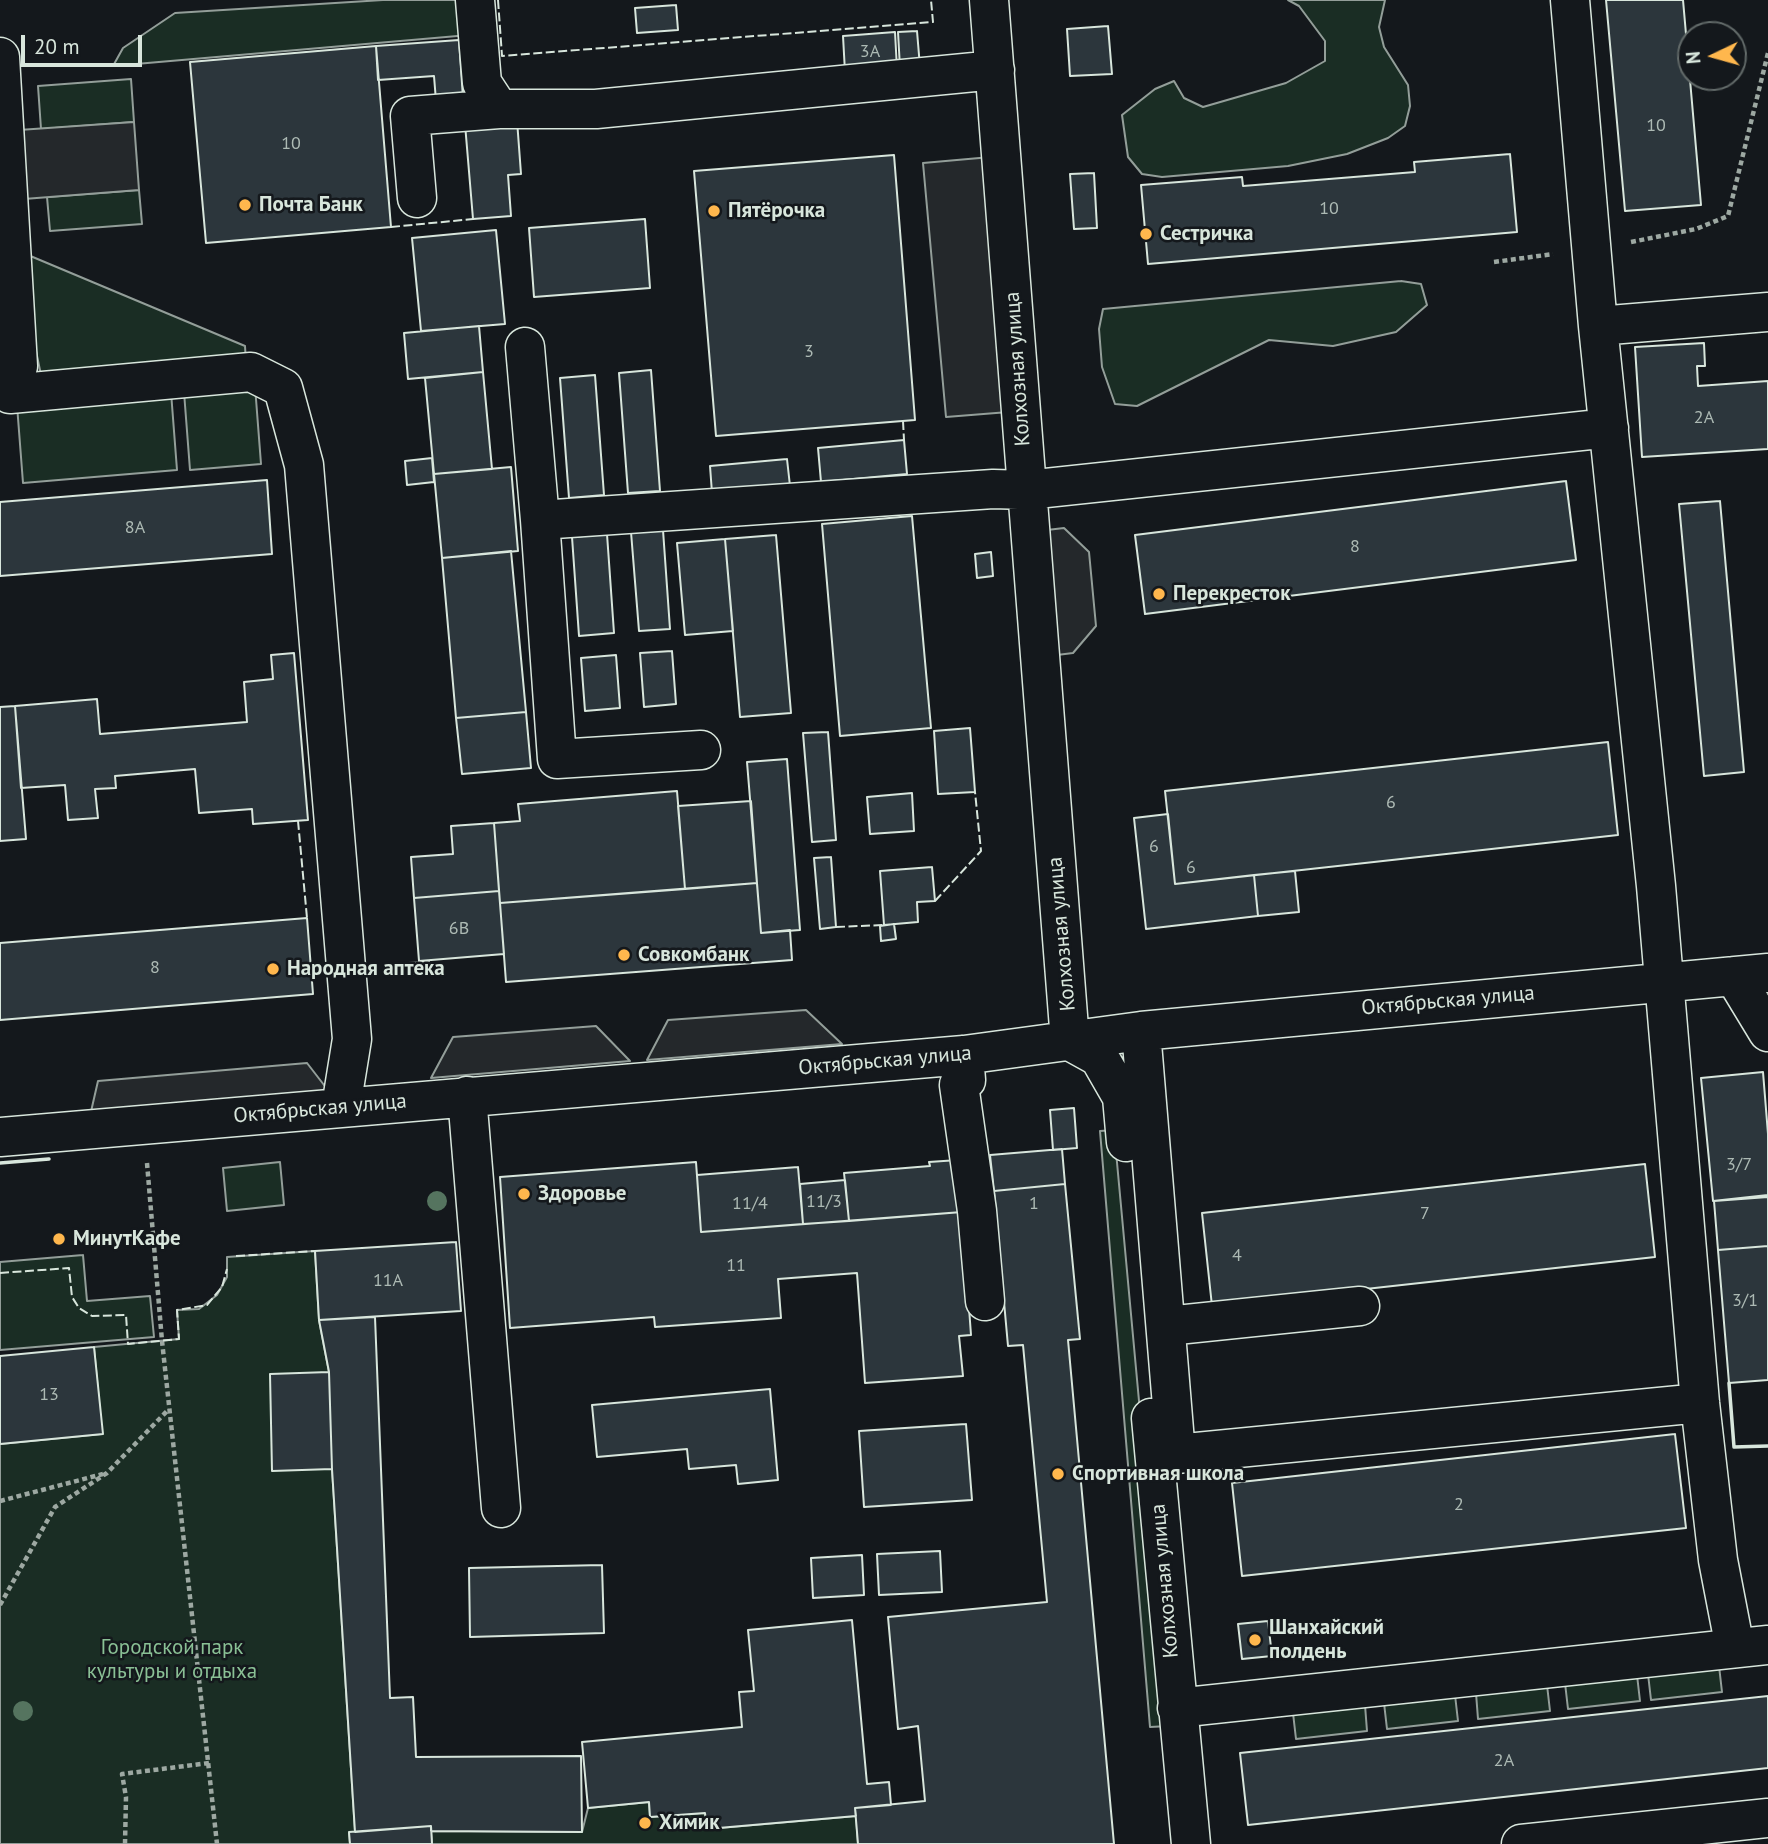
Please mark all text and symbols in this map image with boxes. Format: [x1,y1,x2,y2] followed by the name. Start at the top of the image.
[24,21,145,65] scale bar
[1677,21,1747,91] north arrow
[34,33,80,60] text: 20 m
[860,41,880,63] house number: 3А
[1681,50,1706,65] text: N
[1646,115,1666,137] house number: 10
[281,133,301,155] house number: 10
[259,192,363,218] place label: Почта Банк
[237,197,253,213] marker: Почта Банк
[728,198,825,224] place label: Пятёрочка
[1319,198,1339,220] house number: 10
[706,203,722,219] marker: Пятёрочка
[1160,221,1253,247] place label: Сестричка
[1138,226,1154,242] marker: Сестричка
[1000,291,1036,447] street label: Колхозная улица
[804,341,814,363] house number: 3
[1694,407,1714,429] house number: 2А
[125,517,145,539] house number: 8А
[1350,536,1360,558] house number: 8
[1173,581,1290,607] place label: Перекресток
[1151,586,1167,602] marker: Перекресток
[1386,792,1396,814] house number: 6
[1149,836,1159,858] house number: 6
[1043,856,1081,1012] street label: Колхозная улица
[1186,857,1196,879] house number: 6
[449,918,469,940] house number: 6В
[638,942,749,968] place label: Совкомбанк
[616,947,632,963] marker: Совкомбанк
[287,956,445,982] place label: Народная аптека
[150,957,160,979] house number: 8
[265,961,281,977] marker: Народная аптека
[1360,981,1536,1021] street label: Октябрьская улица
[797,1041,973,1081] street label: Октябрьская улица
[232,1089,408,1129] street label: Октябрьская улица
[1726,1154,1752,1176] house number: 3/7
[538,1181,626,1207] place label: Здоровье
[516,1186,532,1202] marker: Здоровье
[806,1191,842,1213] house number: 11/3
[732,1193,768,1215] house number: 11/4
[1029,1193,1039,1215] house number: 1
[1420,1203,1430,1225] house number: 7
[73,1226,181,1252] place label: МинутКафе
[51,1231,67,1247] marker: МинутКафе
[1232,1245,1242,1267] house number: 4
[726,1255,746,1277] house number: 11
[373,1270,403,1292] house number: 11А
[1732,1290,1758,1312] house number: 3/1
[39,1384,59,1406] house number: 13
[1072,1461,1244,1487] place label: Спортивная школа
[1050,1466,1066,1482] marker: Спортивная школа
[1454,1494,1464,1516] house number: 2
[1146,1503,1184,1659] street label: Колхозная улица
[1269,1615,1384,1665] place label: Шанхайский полдень
[1247,1632,1263,1648] marker: Шанхайский полдень
[87,1635,257,1685] park label: Городской парк культуры и отдыха
[1494,1750,1514,1772] house number: 2А
[659,1810,719,1836] place label: Химик
[637,1815,653,1831] marker: Химик

